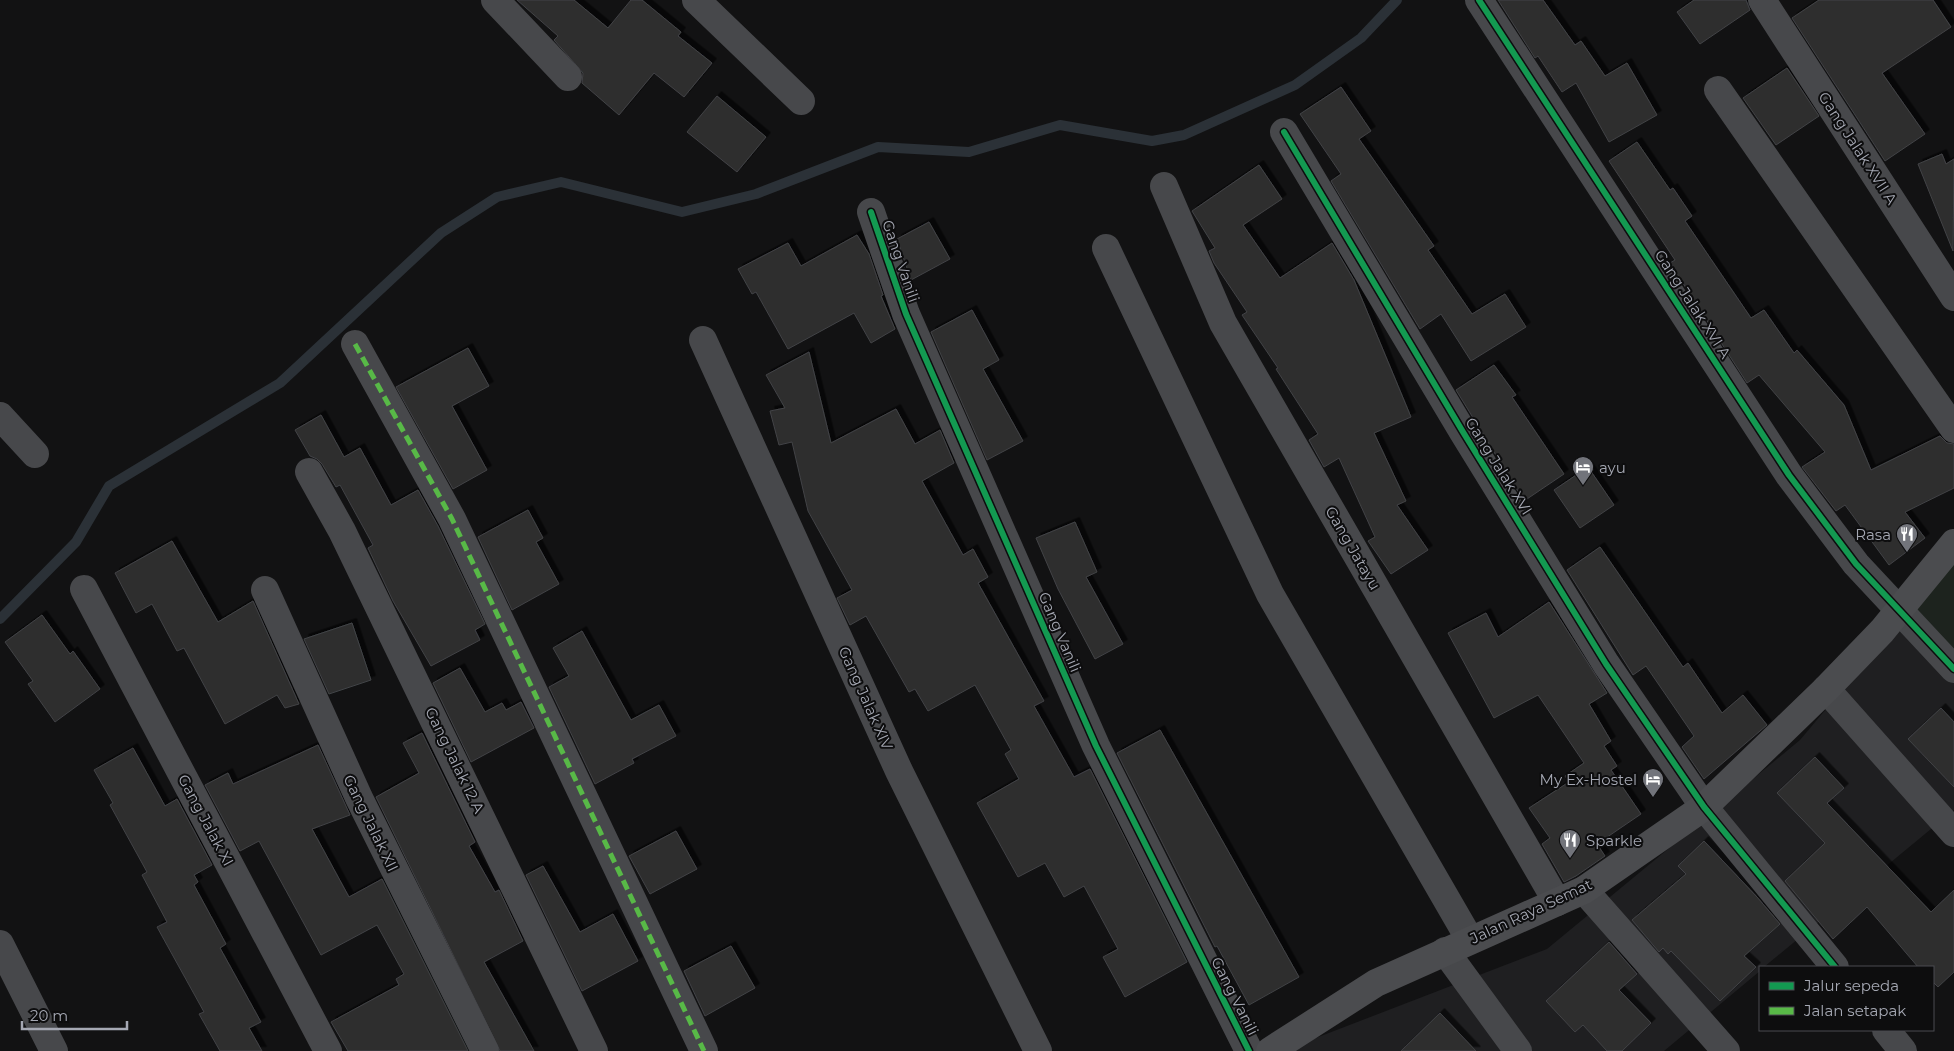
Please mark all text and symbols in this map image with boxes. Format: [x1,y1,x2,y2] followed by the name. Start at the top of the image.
[1815,88,1902,208] street label: Gang Jalak XVII A
[878,217,924,305] street label: Gang Vanili
[1651,246,1735,362] street label: Gang Jalak XVI A
[1461,414,1537,518] street label: Gang Jalak XVI
[1571,455,1595,486] hotel icon: ayu
[1599,458,1626,477] place label: ayu
[1321,503,1385,593] street label: Gang Jatayu
[1895,522,1919,553] restaurant icon: Rasa
[1855,525,1891,544] place label: Rasa
[1035,589,1085,675] street label: Gang Vanili
[835,643,898,753] street label: Gang Jalak XIV
[421,704,489,816] street label: Gang Jalak 12 A
[1641,767,1665,798] hotel icon: My Ex-Hostel
[1540,770,1637,789] place label: My Ex-Hostel
[174,771,238,869] street label: Gang Jalak XI
[339,771,403,875] street label: Gang Jalak XII
[1558,828,1582,859] restaurant icon: Sparkle
[1586,831,1642,850] place label: Sparkle
[1466,874,1595,948] street label: Jalan Raya Semat
[1207,954,1263,1038] street label: Gang Vanili
[1759,966,1934,1031] legend
[1803,976,1899,995] text: Jalur sepeda
[22,998,128,1030] scale bar
[1803,1001,1906,1020] text: Jalan setapak
[30,1006,68,1025] text: 20 m

